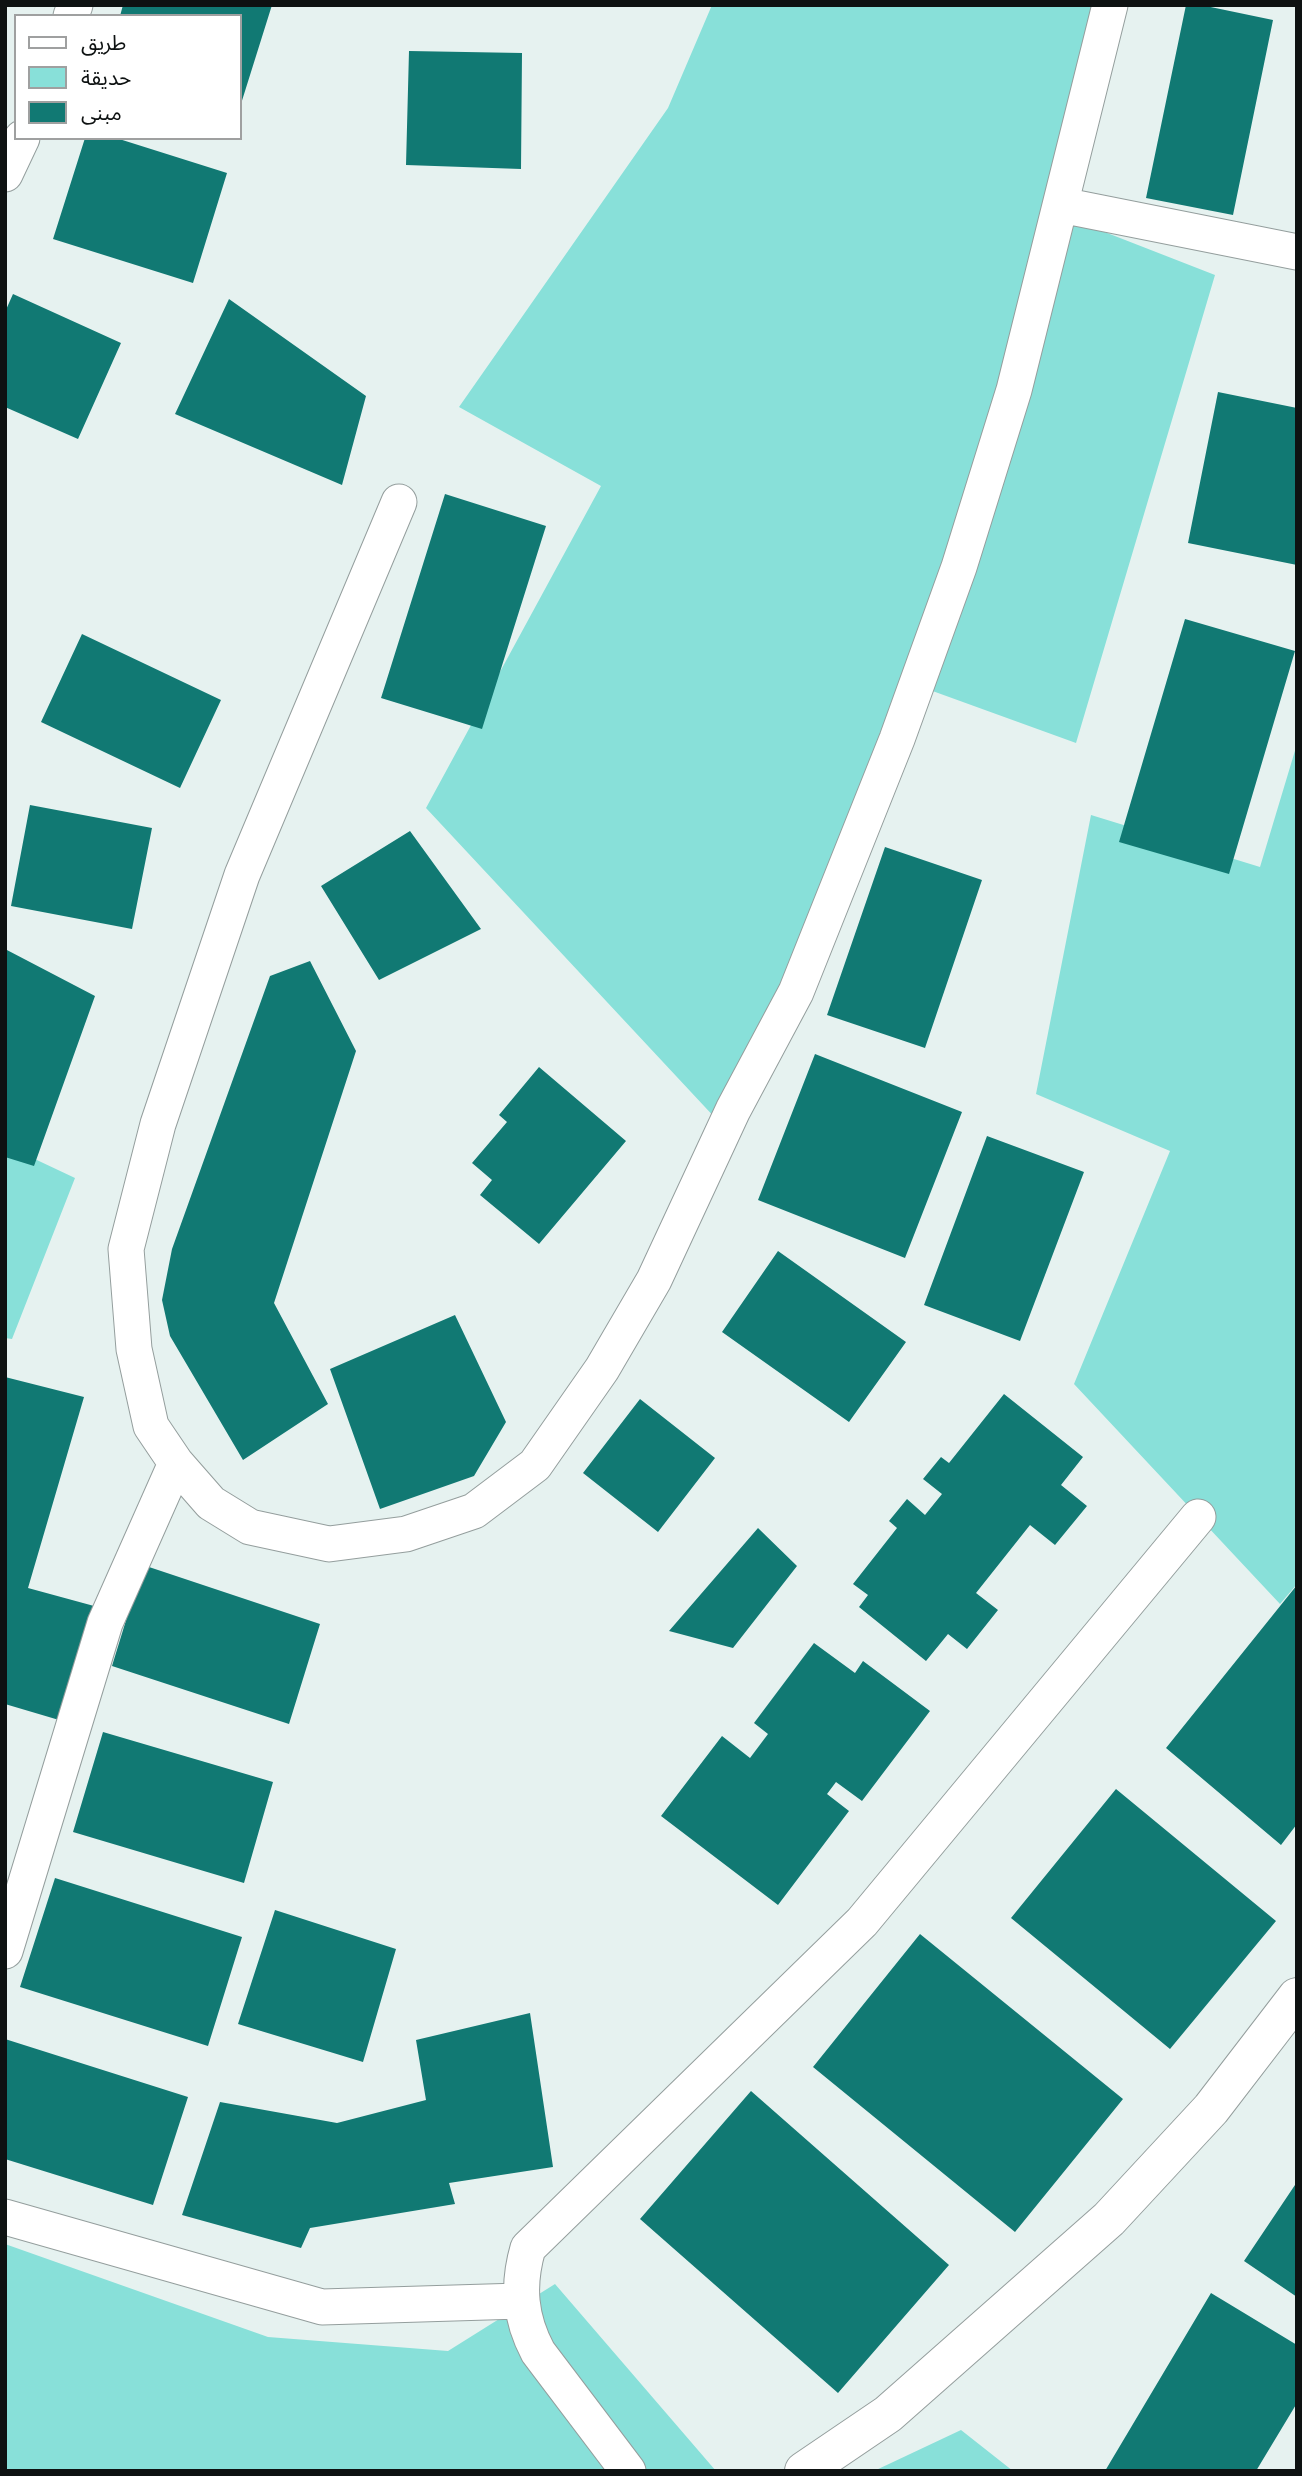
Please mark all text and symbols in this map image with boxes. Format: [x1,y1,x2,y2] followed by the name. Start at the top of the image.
[14,14,242,140] legend
[81,30,126,56] text: طريق
[81,65,131,91] text: حديقة
[81,100,122,126] text: مبنى

